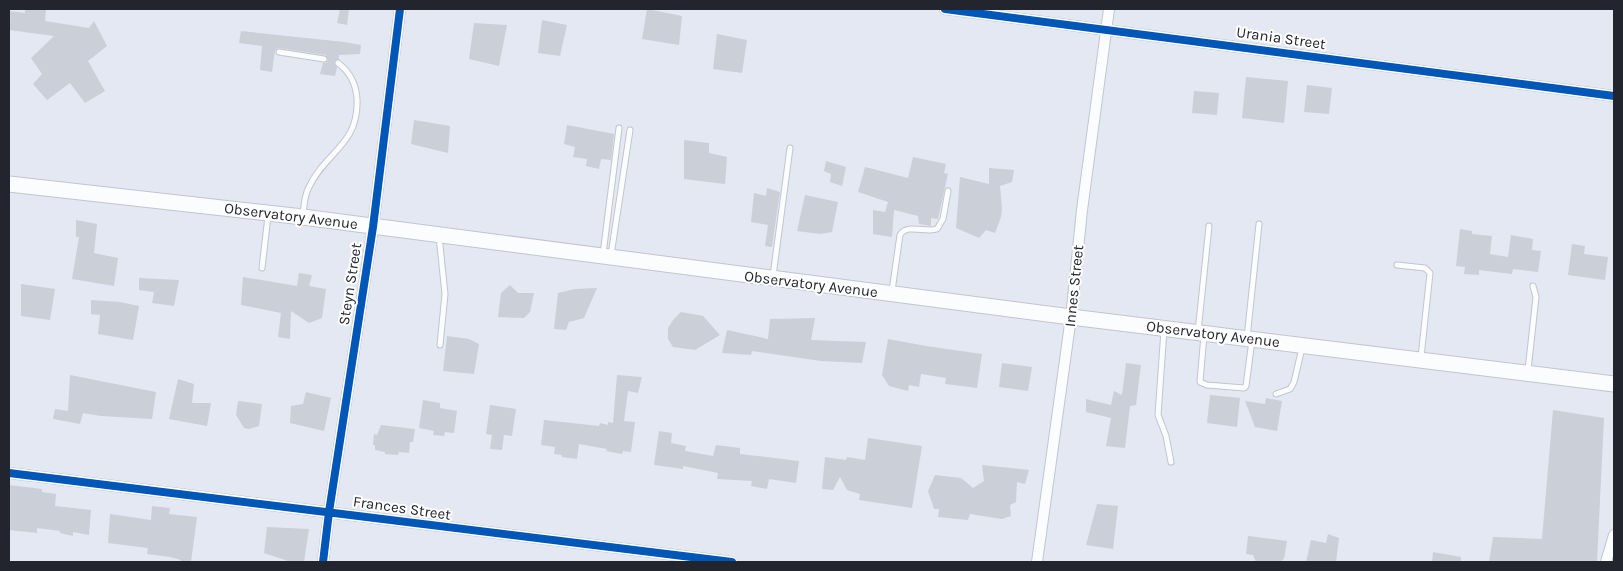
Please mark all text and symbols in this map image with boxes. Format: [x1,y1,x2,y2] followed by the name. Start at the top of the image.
[1235,23,1327,53] street label: Urania Street
[223,199,359,233] street label: Observatory Avenue
[335,241,365,326] street label: Steyn Street
[1061,244,1087,328] street label: Innes Street
[743,267,879,301] street label: Observatory Avenue
[1145,317,1281,351] street label: Observatory Avenue
[352,492,452,524] street label: Frances Street

